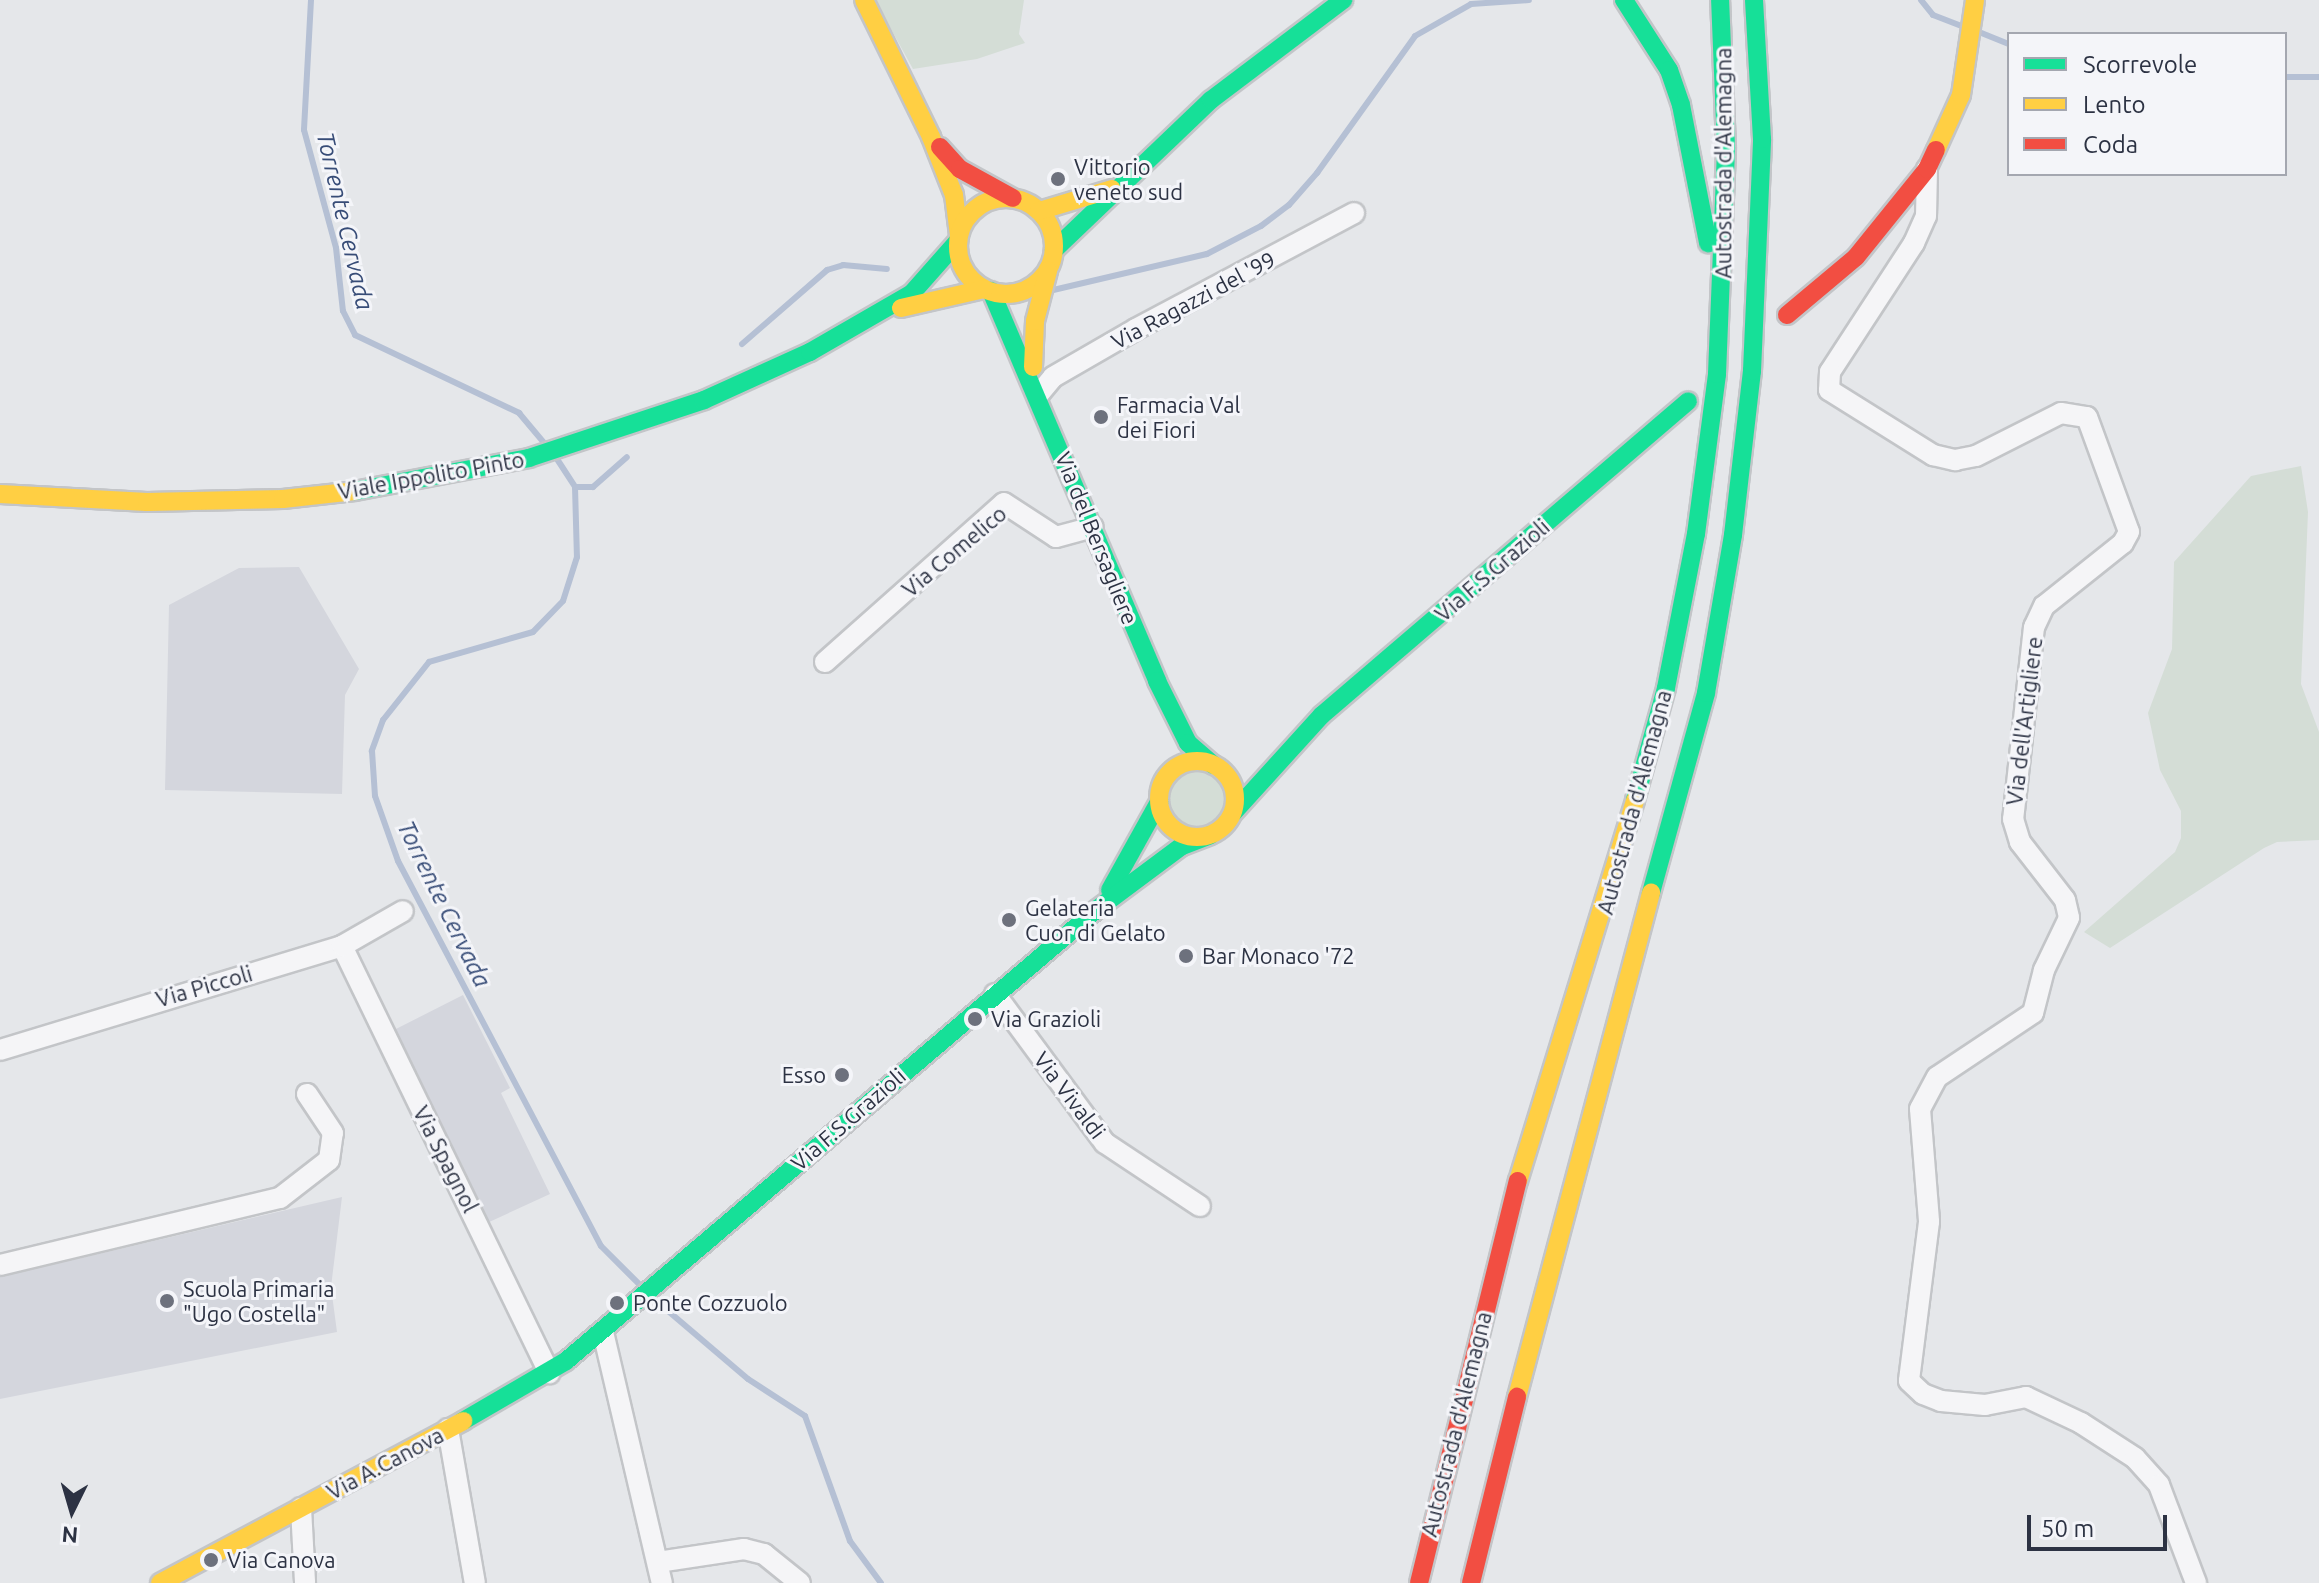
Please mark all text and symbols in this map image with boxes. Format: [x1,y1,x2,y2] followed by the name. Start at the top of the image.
[2007,32,2287,176] legend
[1710,47,1736,279] street label: Autostrada d'Alemagna
[2083,51,2197,78] text: Scorrevole
[2083,91,2146,118] text: Lento
[311,129,379,313] water label: Torrente Cervada
[2083,131,2138,158] text: Coda
[1074,153,1183,204] place label: Vittorio veneto sud
[1049,170,1067,188] marker: Vittorio veneto sud
[1107,246,1279,354] street label: Via Ragazzi del '99
[1117,391,1240,442] place label: Farmacia Val dei Fiori
[1092,408,1110,426] marker: Farmacia Val dei Fiori
[336,446,526,504] street label: Viale Ippolito Pinto
[1050,448,1144,628] street label: Via del Bersagliere
[896,500,1012,602] street label: Via Comelico
[1429,513,1555,627] street label: Via F.S.Grazioli
[2001,635,2047,807] street label: Via dell'Artigliere
[1591,687,1677,917] street label: Autostrada d'Alemagna
[391,816,497,992] water label: Torrente Cervada
[1025,894,1166,946] place label: Gelateria Cuor di Gelato
[1000,911,1018,929] marker: Gelateria Cuor di Gelato
[1202,943,1355,969] place label: Bar Monaco '72
[1177,947,1195,965] marker: Bar Monaco '72
[153,960,255,1012] street label: Via Piccoli
[991,1006,1101,1032] place label: Via Grazioli
[966,1010,984,1028] marker: Via Grazioli
[1029,1046,1111,1144] street label: Via Vivaldi
[782,1062,826,1088] place label: Esso
[785,1062,911,1176] street label: Via F.S.Grazioli
[833,1066,851,1084] marker: Esso
[408,1101,484,1217] street label: Via Spagnol
[183,1275,334,1326] place label: Scuola Primaria "Ugo Costella"
[633,1290,788,1316] place label: Ponte Cozzuolo
[158,1292,176,1310] marker: Scuola Primaria "Ugo Costella"
[608,1294,626,1312] marker: Ponte Cozzuolo
[1415,1309,1497,1539] street label: Autostrada d'Alemagna
[322,1421,448,1505] street label: Via A.Canova
[32,1471,112,1551] north arrow
[2031,1499,2171,1549] scale bar
[2041,1515,2094,1542] text: 50 m
[61,1522,79,1549] text: N
[227,1547,336,1573] place label: Via Canova
[202,1551,220,1569] marker: Via Canova

